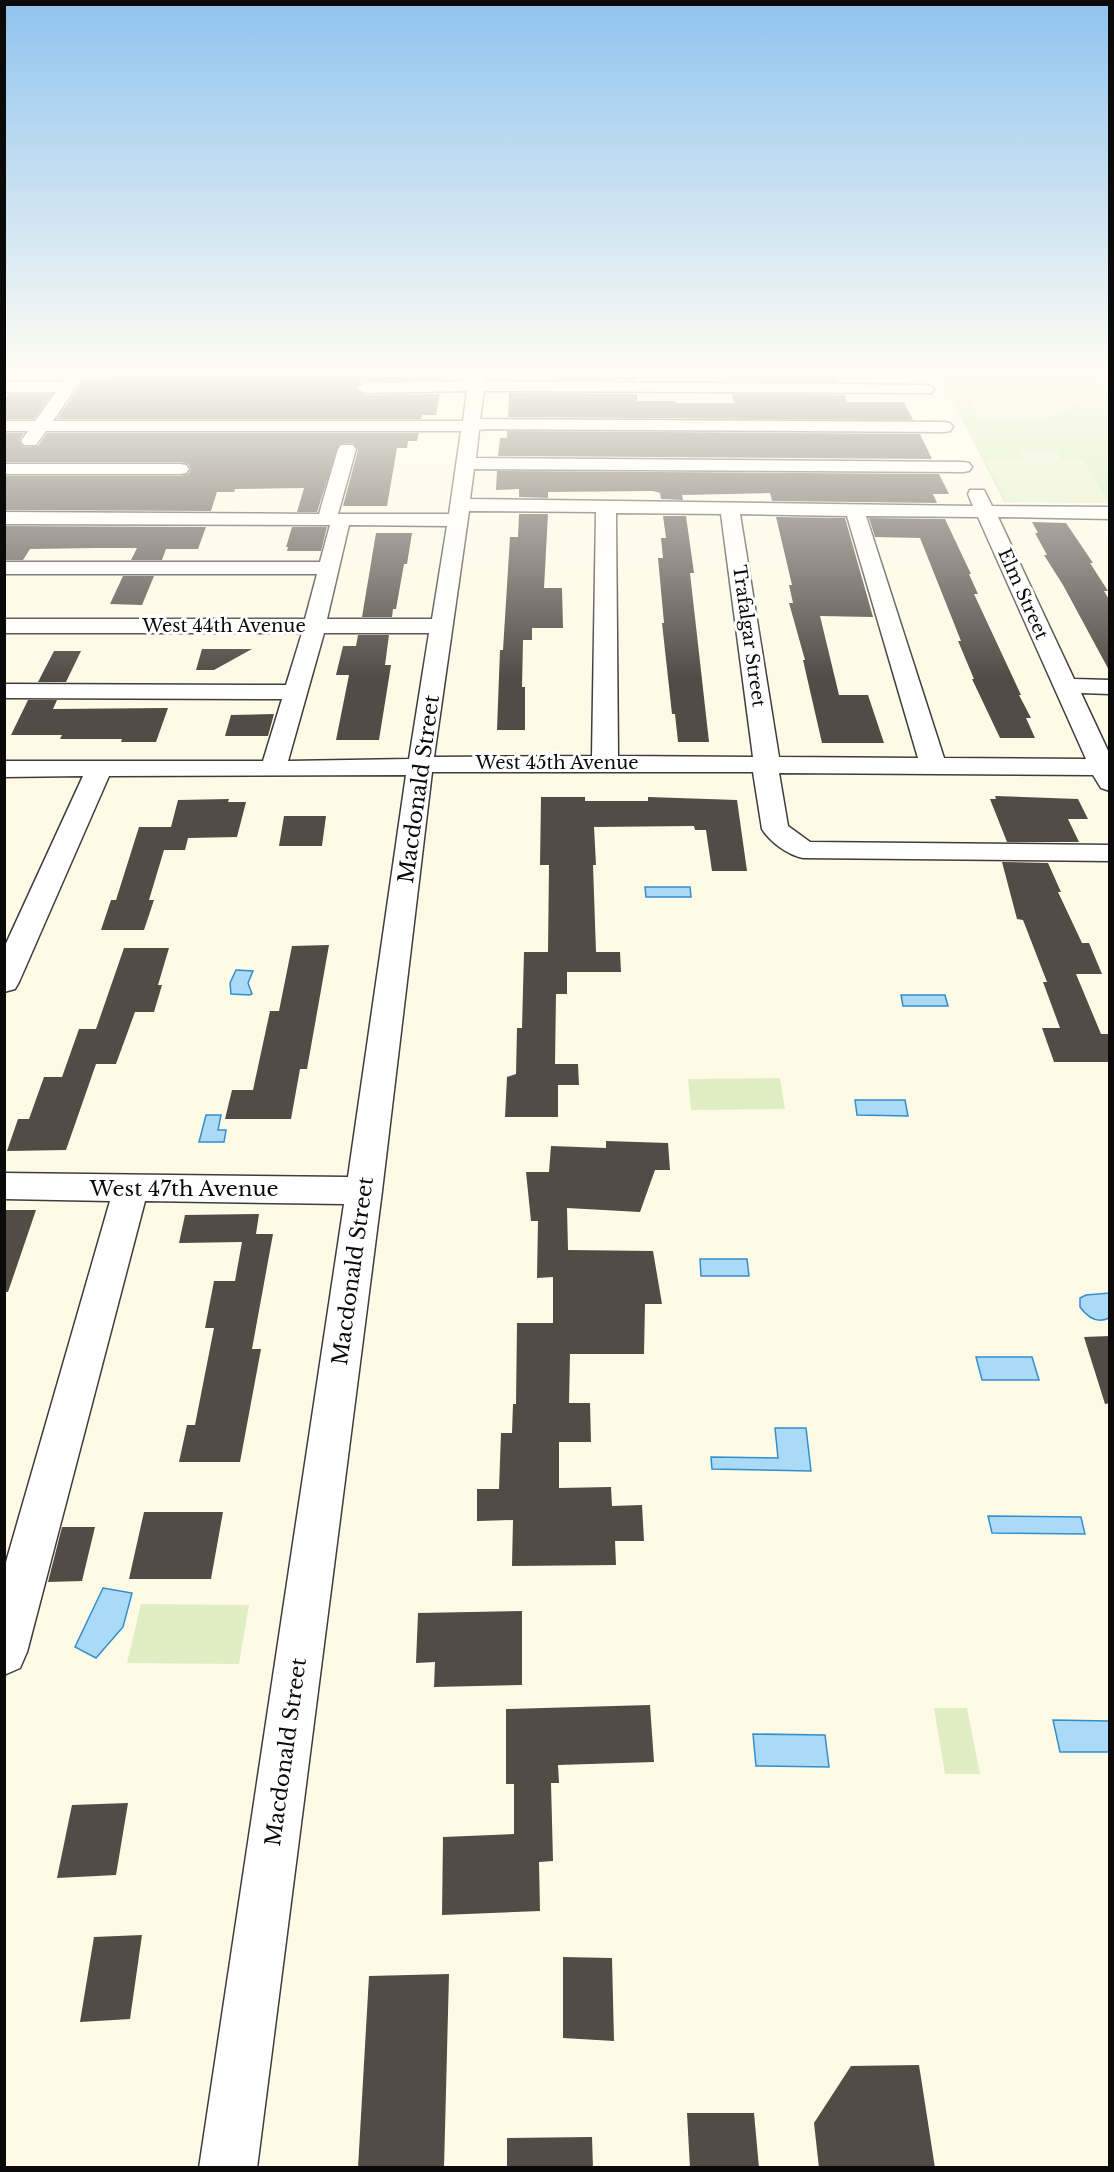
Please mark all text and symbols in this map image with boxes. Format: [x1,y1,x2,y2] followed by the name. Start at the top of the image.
[993,545,1053,643] street label: Elm Street
[728,564,770,709] street label: Trafalgar Street
[141,615,306,637] street label: West 44th Avenue
[393,693,445,885] street label: Macdonald Street
[474,752,639,774] street label: West 45th Avenue
[327,1175,379,1367] street label: Macdonald Street
[89,1176,278,1202] street label: West 47th Avenue
[260,1656,312,1848] street label: Macdonald Street

